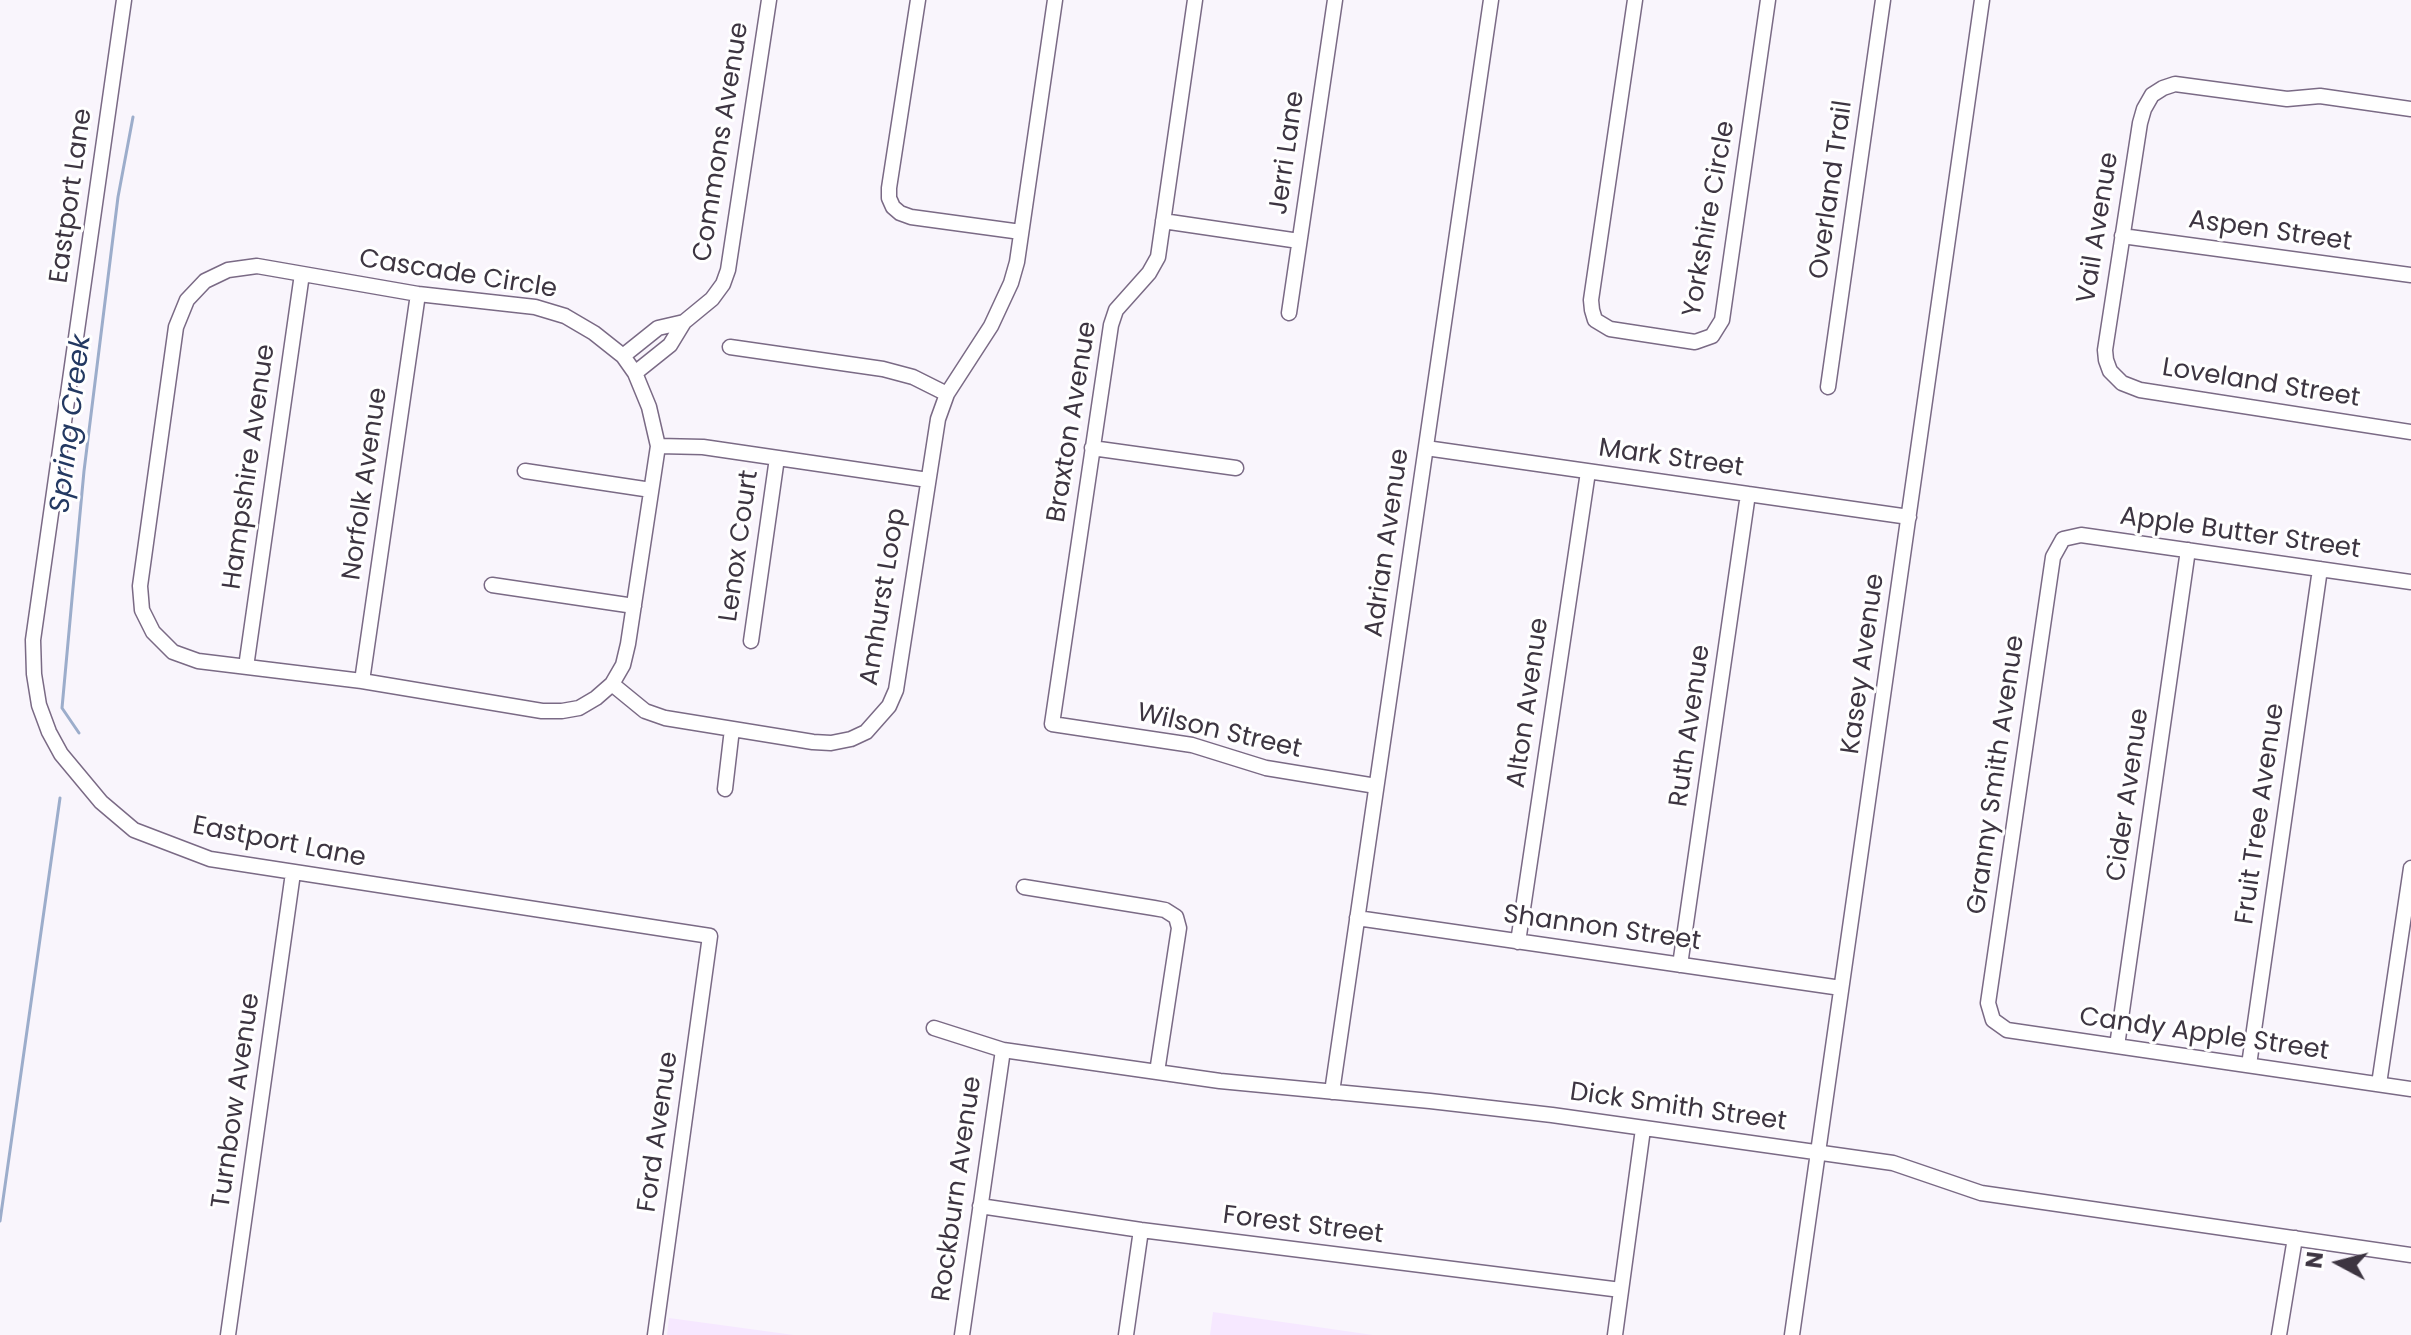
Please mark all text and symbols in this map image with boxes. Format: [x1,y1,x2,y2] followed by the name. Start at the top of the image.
[688,20,756,264] street label: Commons Avenue
[1264,89,1312,217] street label: Jerri Lane
[1804,99,1860,281] street label: Overland Trail
[44,107,100,285] street label: Eastport Lane
[1677,118,1743,320] street label: Yorkshire Circle
[2072,150,2126,306] street label: Vail Avenue
[2186,205,2354,259] street label: Aspen Street
[357,244,559,306] street label: Cascade Circle
[1042,319,1104,525] street label: Braxton Avenue
[44,333,100,515] water label: Spring Creek
[217,343,283,591] street label: Hampshire Avenue
[2160,353,2362,415] street label: Loveland Street
[337,386,395,582] street label: Norfolk Avenue
[1596,433,1746,485] street label: Mark Street
[1359,447,1417,639] street label: Adrian Avenue
[714,468,766,624] street label: Lenox Court
[2118,502,2362,566] street label: Apple Butter Street
[855,506,913,688] street label: Amhurst Loop
[1836,572,1892,756] street label: Kasey Avenue
[1502,616,1556,790] street label: Alton Avenue
[1962,633,2032,917] street label: Granny Smith Avenue
[1664,643,1718,809] street label: Ruth Avenue
[1134,698,1304,766] street label: Wilson Street
[2230,702,2292,926] street label: Fruit Tree Avenue
[2101,706,2157,884] street label: Cider Avenue
[190,811,368,875] street label: Eastport Lane
[1501,900,1703,958] street label: Shannon Street
[206,991,268,1211] street label: Turnbow Avenue
[2077,1002,2331,1068] street label: Candy Apple Street
[632,1050,686,1214] street label: Ford Avenue
[927,1075,989,1303] street label: Rockburn Avenue
[1568,1077,1788,1139] street label: Dick Smith Street
[1221,1201,1385,1251] street label: Forest Street
[2299,1223,2379,1303] north arrow
[2298,1250,2331,1270] text: N

